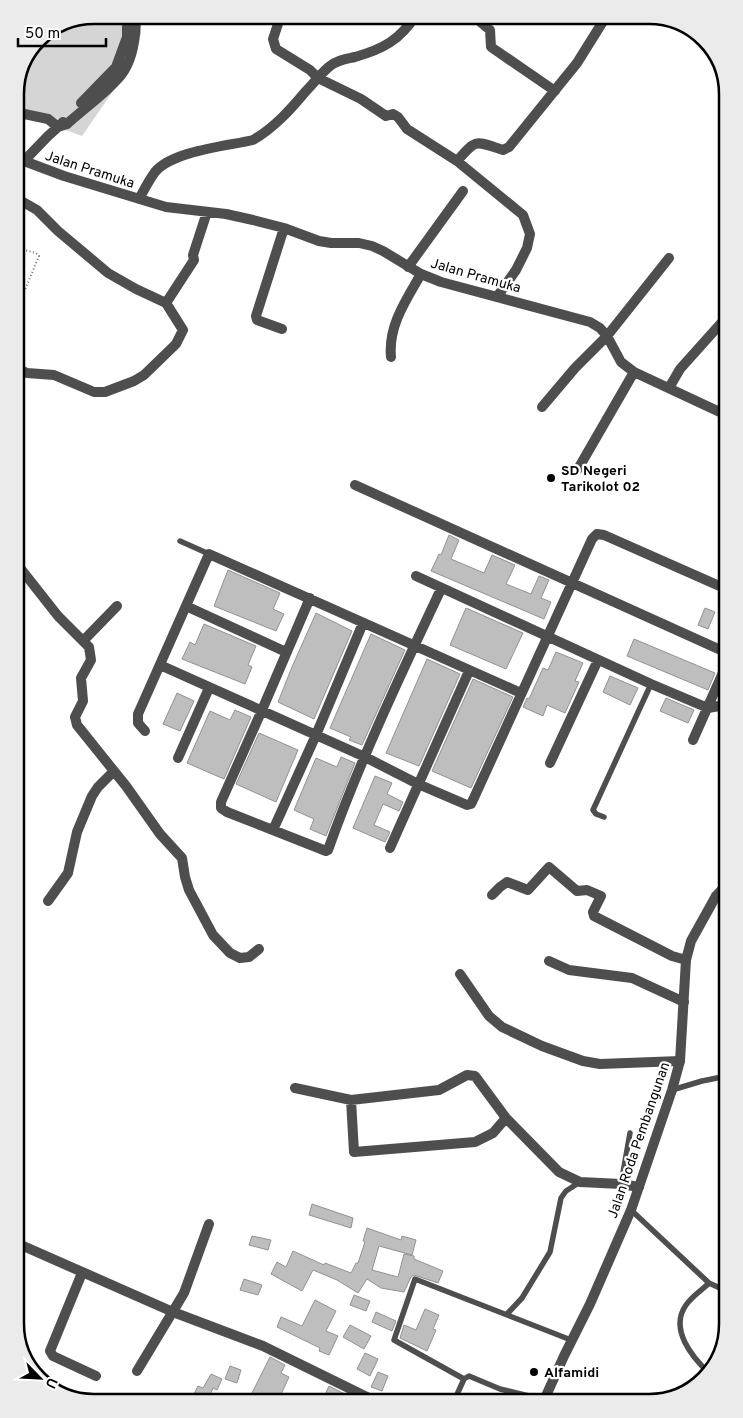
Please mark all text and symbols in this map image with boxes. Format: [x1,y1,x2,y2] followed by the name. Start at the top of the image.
[18,15,105,47] scale bar
[25,25,60,44] text: 50 m
[43,148,136,193] street label: Jalan Pramuka
[428,255,523,297] street label: Jalan Pramuka
[561,463,640,496] place label: SD Negeri Tarikolot 02
[545,472,557,484] marker: SD Negeri Tarikolot 02
[605,1060,674,1221] street label: Jalan Roda Pembangunan
[15,1353,65,1403] north arrow
[544,1365,599,1382] place label: Alfamidi
[528,1366,540,1378] marker: Alfamidi
[41,1375,60,1391] text: U

